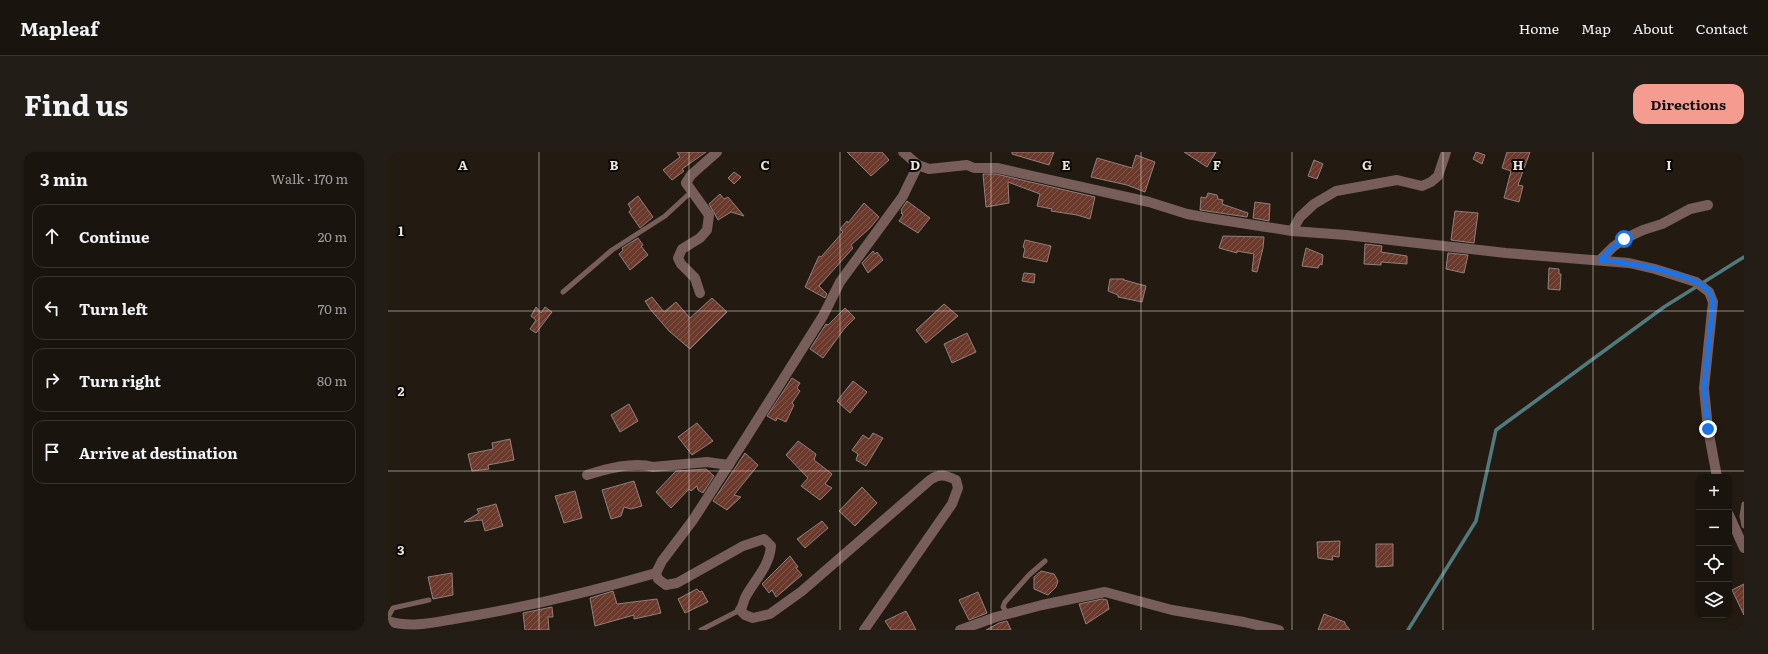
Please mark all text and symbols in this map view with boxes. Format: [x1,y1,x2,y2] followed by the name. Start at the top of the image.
[20,14,98,42] text: Mapleaf
[1519,18,1559,38] text: Home
[1581,18,1611,38] text: Map
[1633,18,1674,38] text: About
[1696,18,1748,38] text: Contact
[24,83,128,125] text: Find us
[1633,84,1744,124] button: Directions
[458,155,468,174] text: A
[610,155,619,174] text: B
[760,155,770,174] text: C
[910,155,920,174] text: D
[1062,155,1071,174] text: E
[1213,155,1221,174] text: F
[1362,155,1372,174] text: G
[1513,155,1524,174] text: H
[1666,155,1672,174] text: I
[40,166,88,191] text: 3 min
[271,169,348,188] text: Walk · 170 m
[398,221,404,240] text: 1
[41,225,63,247] icon: ahead
[79,225,149,248] text: Continue
[318,227,347,246] text: 20 m
[1615,230,1633,248] route start
[41,297,63,319] icon: left
[79,297,148,320] text: Turn left
[318,299,347,318] text: 70 m
[41,369,63,391] icon: right
[79,369,161,392] text: Turn right
[317,371,347,390] text: 80 m
[398,381,405,400] text: 2
[1699,420,1717,438] route end
[41,441,63,463] icon: arrive
[79,441,238,464] text: Arrive at destination
[1696,474,1732,618] map controls
[1696,474,1732,510] button: +
[1696,510,1732,546] button: −
[397,540,405,559] text: 3
[1696,546,1732,582] button: locate
[1696,582,1732,618] button: layers

